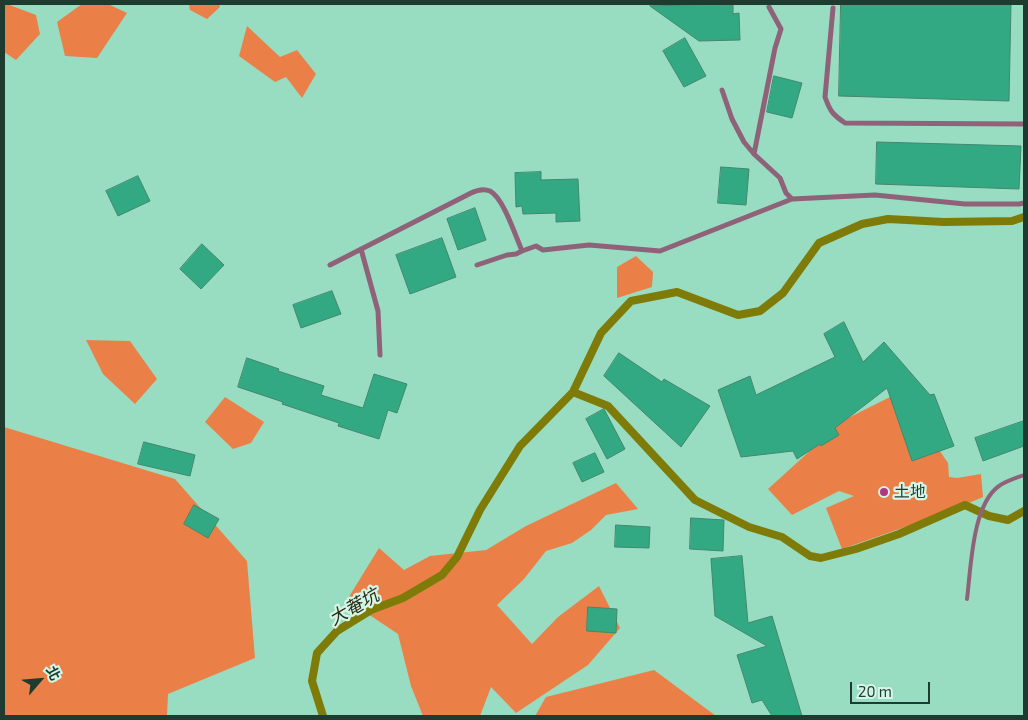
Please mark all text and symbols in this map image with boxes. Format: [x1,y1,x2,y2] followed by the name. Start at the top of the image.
[894,482,926,502] place label: 土地
[878,486,890,498] marker: 土地
[325,584,383,630] water label: 大菴坑
[15,655,65,705] north arrow
[43,663,65,683] text: 北
[853,672,933,704] scale bar
[858,682,892,700] text: 20 m

